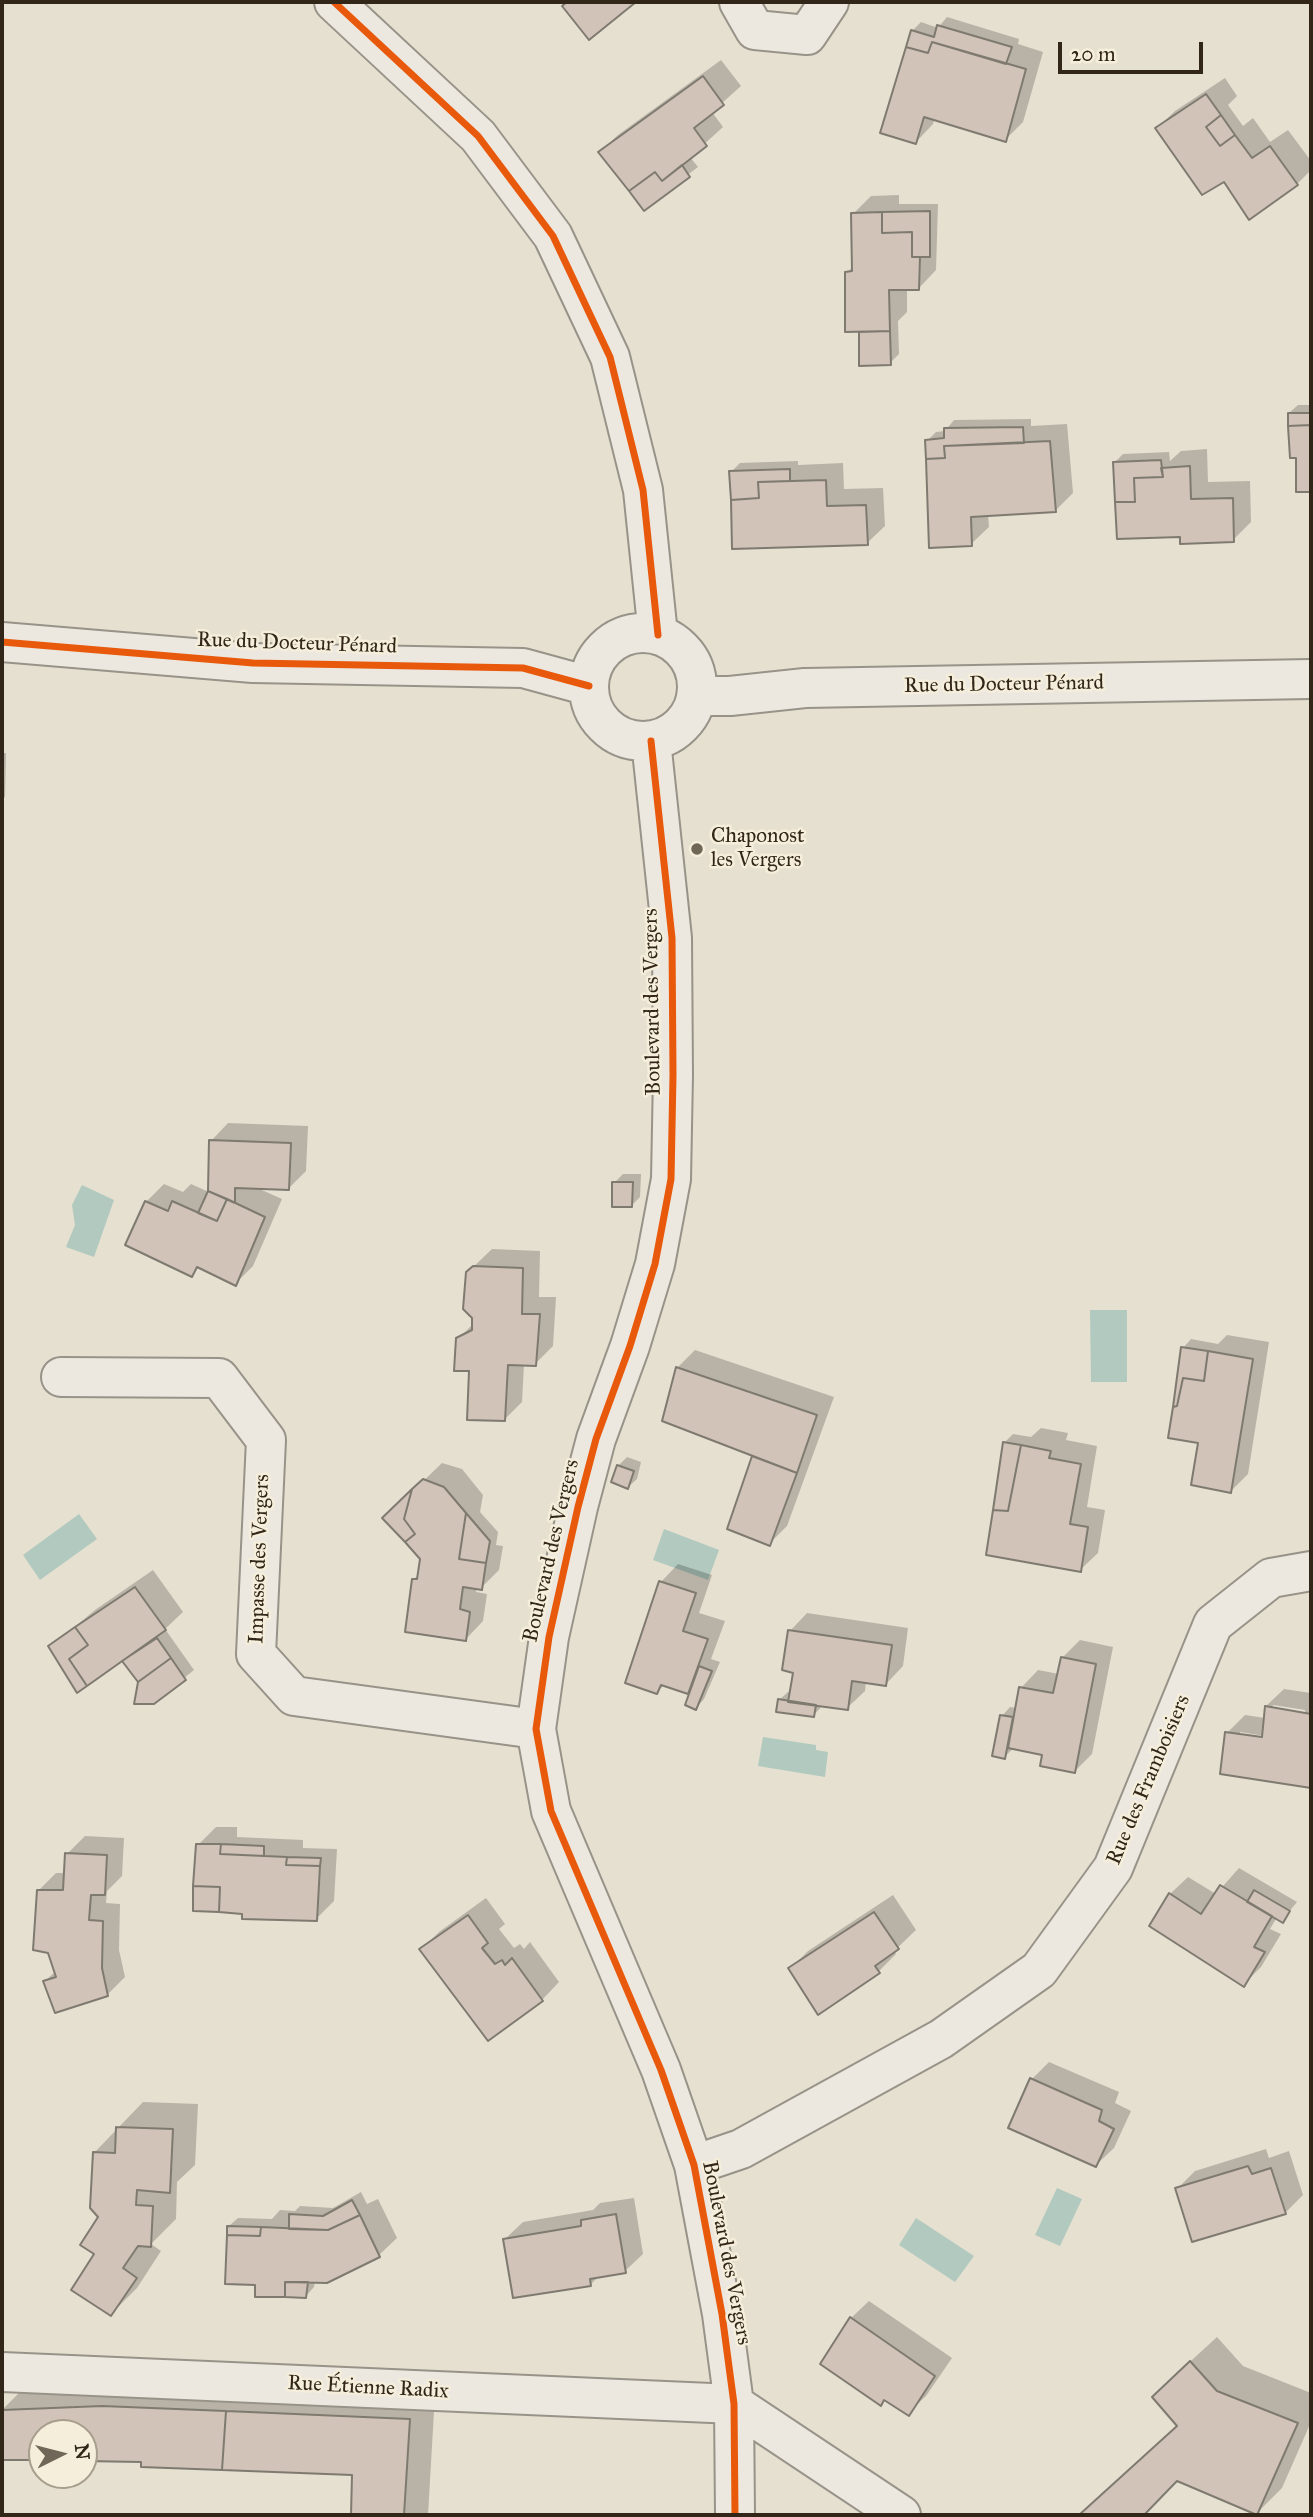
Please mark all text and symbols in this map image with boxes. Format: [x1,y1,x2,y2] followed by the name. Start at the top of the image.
[1061,28,1206,72] scale bar
[1071,41,1116,67] text: 20 m
[197,628,397,660] street label: Rue du Docteur Pénard
[904,671,1104,699] street label: Rue du Docteur Pénard
[711,824,804,874] place label: Chaponost les Vergers
[689,841,705,857] marker: Chaponost les Vergers
[639,908,667,1096] street label: Boulevard des Vergers
[519,1457,585,1645] street label: Boulevard des Vergers
[244,1474,276,1644] street label: Impasse des Vergers
[1102,1691,1196,1869] street label: Rue des Framboisiers
[696,2159,756,2347] street label: Boulevard des Vergers
[287,2371,449,2405] street label: Rue Étienne Radix
[28,2419,98,2489] north arrow
[70,2443,95,2461] text: N

